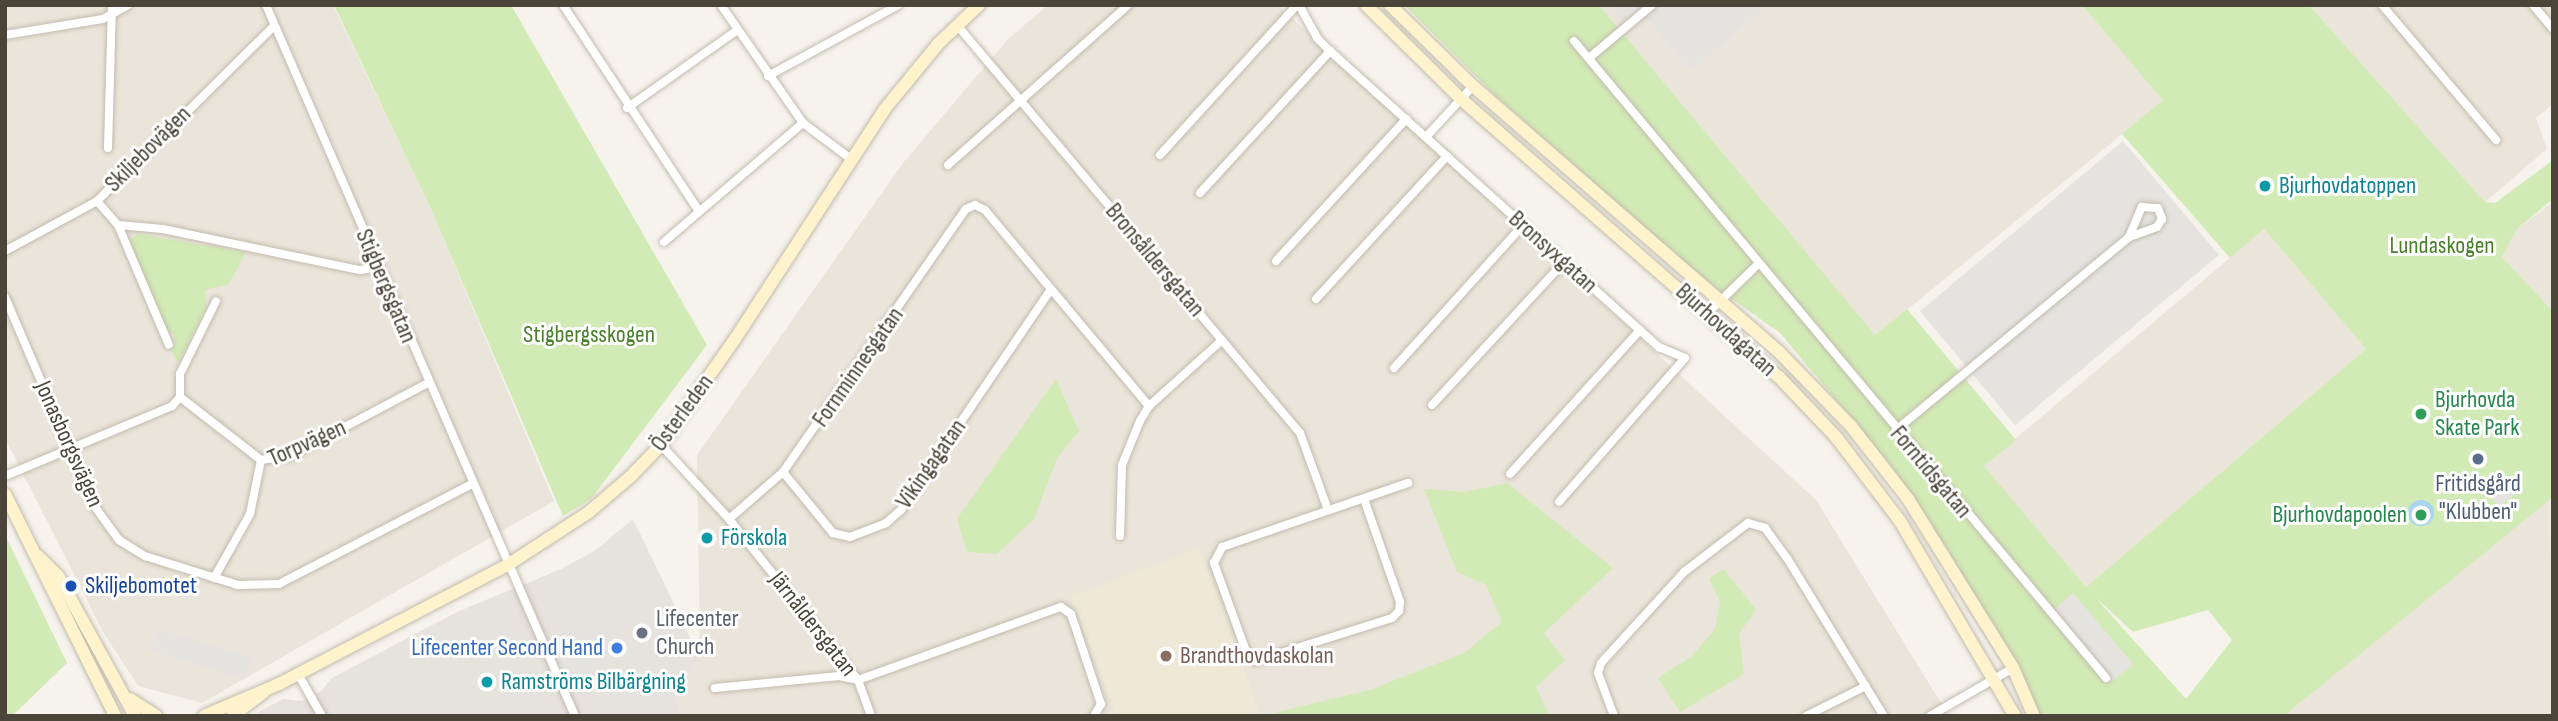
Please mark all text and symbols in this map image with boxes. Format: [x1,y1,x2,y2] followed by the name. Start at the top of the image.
[99,100,197,198] street label: Skiljebovägen
[2279,172,2416,200] place label: Bjurhovdatoppen
[2257,178,2273,194] marker: Bjurhovdatoppen
[1099,197,1211,323] street label: Bronsåldersgatan
[1503,205,1603,299] street label: Bronsyxgatan
[349,225,423,347] street label: Stigbergsgatan
[2389,232,2495,260] park label: Lundaskogen
[1670,277,1782,383] street label: Bjurhovdagatan
[806,302,910,432] street label: Fornminnesgatan
[523,321,655,349] park label: Stigbergsskogen
[644,369,720,457] street label: Österleden
[28,377,110,511] street label: Jonasborgsvägen
[2435,386,2519,442] place label: Bjurhovda Skate Park
[2413,406,2429,422] marker: Bjurhovda Skate Park
[264,413,350,473] street label: Torpvägen
[890,414,972,514] street label: Vikingagatan
[1884,420,1978,524] street label: Forntidsgatan
[2470,451,2486,467] marker: Fritidsgård "Klubben"
[2435,470,2521,526] place label: Fritidsgård "Klubben"
[2272,501,2407,529] place label: Bjurhovdapoolen
[2413,507,2429,523] marker: Bjurhovdapoolen
[721,524,787,552] place label: Förskola
[699,530,715,546] marker: Förskola
[763,566,863,682] street label: Järnåldersgatan
[85,572,197,600] place label: Skiljebomotet
[63,578,79,594] marker: Skiljebomotet
[656,605,739,661] place label: Lifecenter Church
[634,625,650,641] marker: Lifecenter Church
[411,634,603,662] place label: Lifecenter Second Hand
[609,640,625,656] marker: Lifecenter Second Hand
[1180,642,1334,670] place label: Brandthovdaskolan
[1158,648,1174,664] marker: Brandthovdaskolan
[501,668,686,696] place label: Ramströms Bilbärgning
[479,674,495,690] marker: Ramströms Bilbärgning

